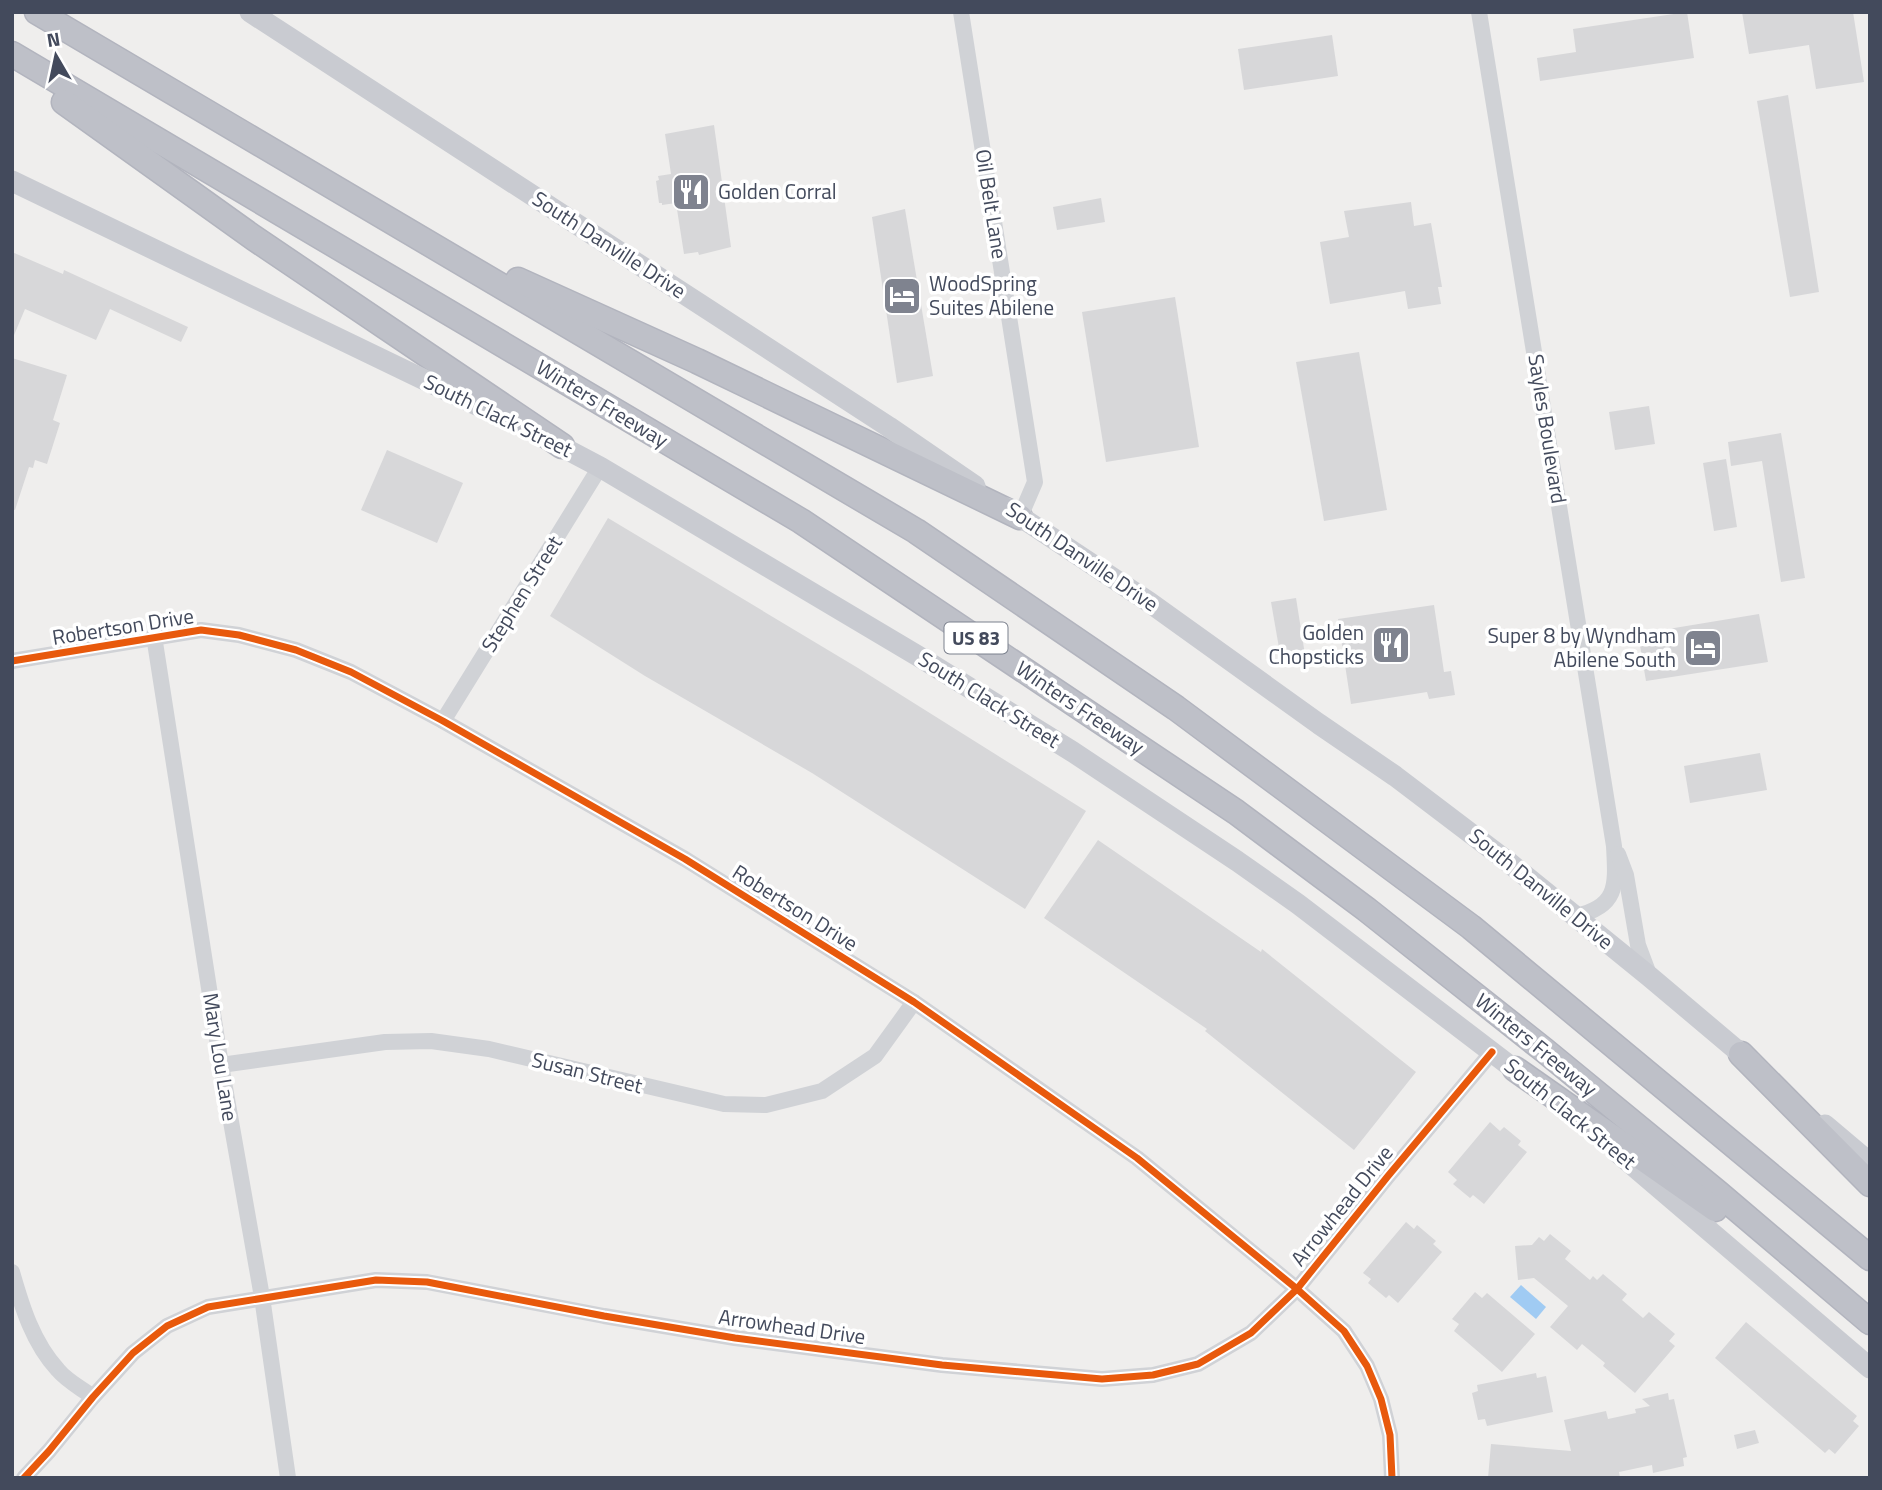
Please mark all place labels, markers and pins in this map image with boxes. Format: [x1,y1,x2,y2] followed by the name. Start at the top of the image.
[670,171,712,213] restaurant icon: Golden Corral
[718,175,837,207] place label: Golden Corral
[929,267,1054,323] place label: WoodSpring Suites Abilene
[881,275,923,317] hotel icon: WoodSpring Suites Abilene
[1268,616,1364,672] place label: Golden Chopsticks
[1487,619,1676,675] place label: Super 8 by Wyndham Abilene South
[1370,624,1412,666] restaurant icon: Golden Chopsticks
[1682,627,1724,669] hotel icon: Super 8 by Wyndham Abilene South

